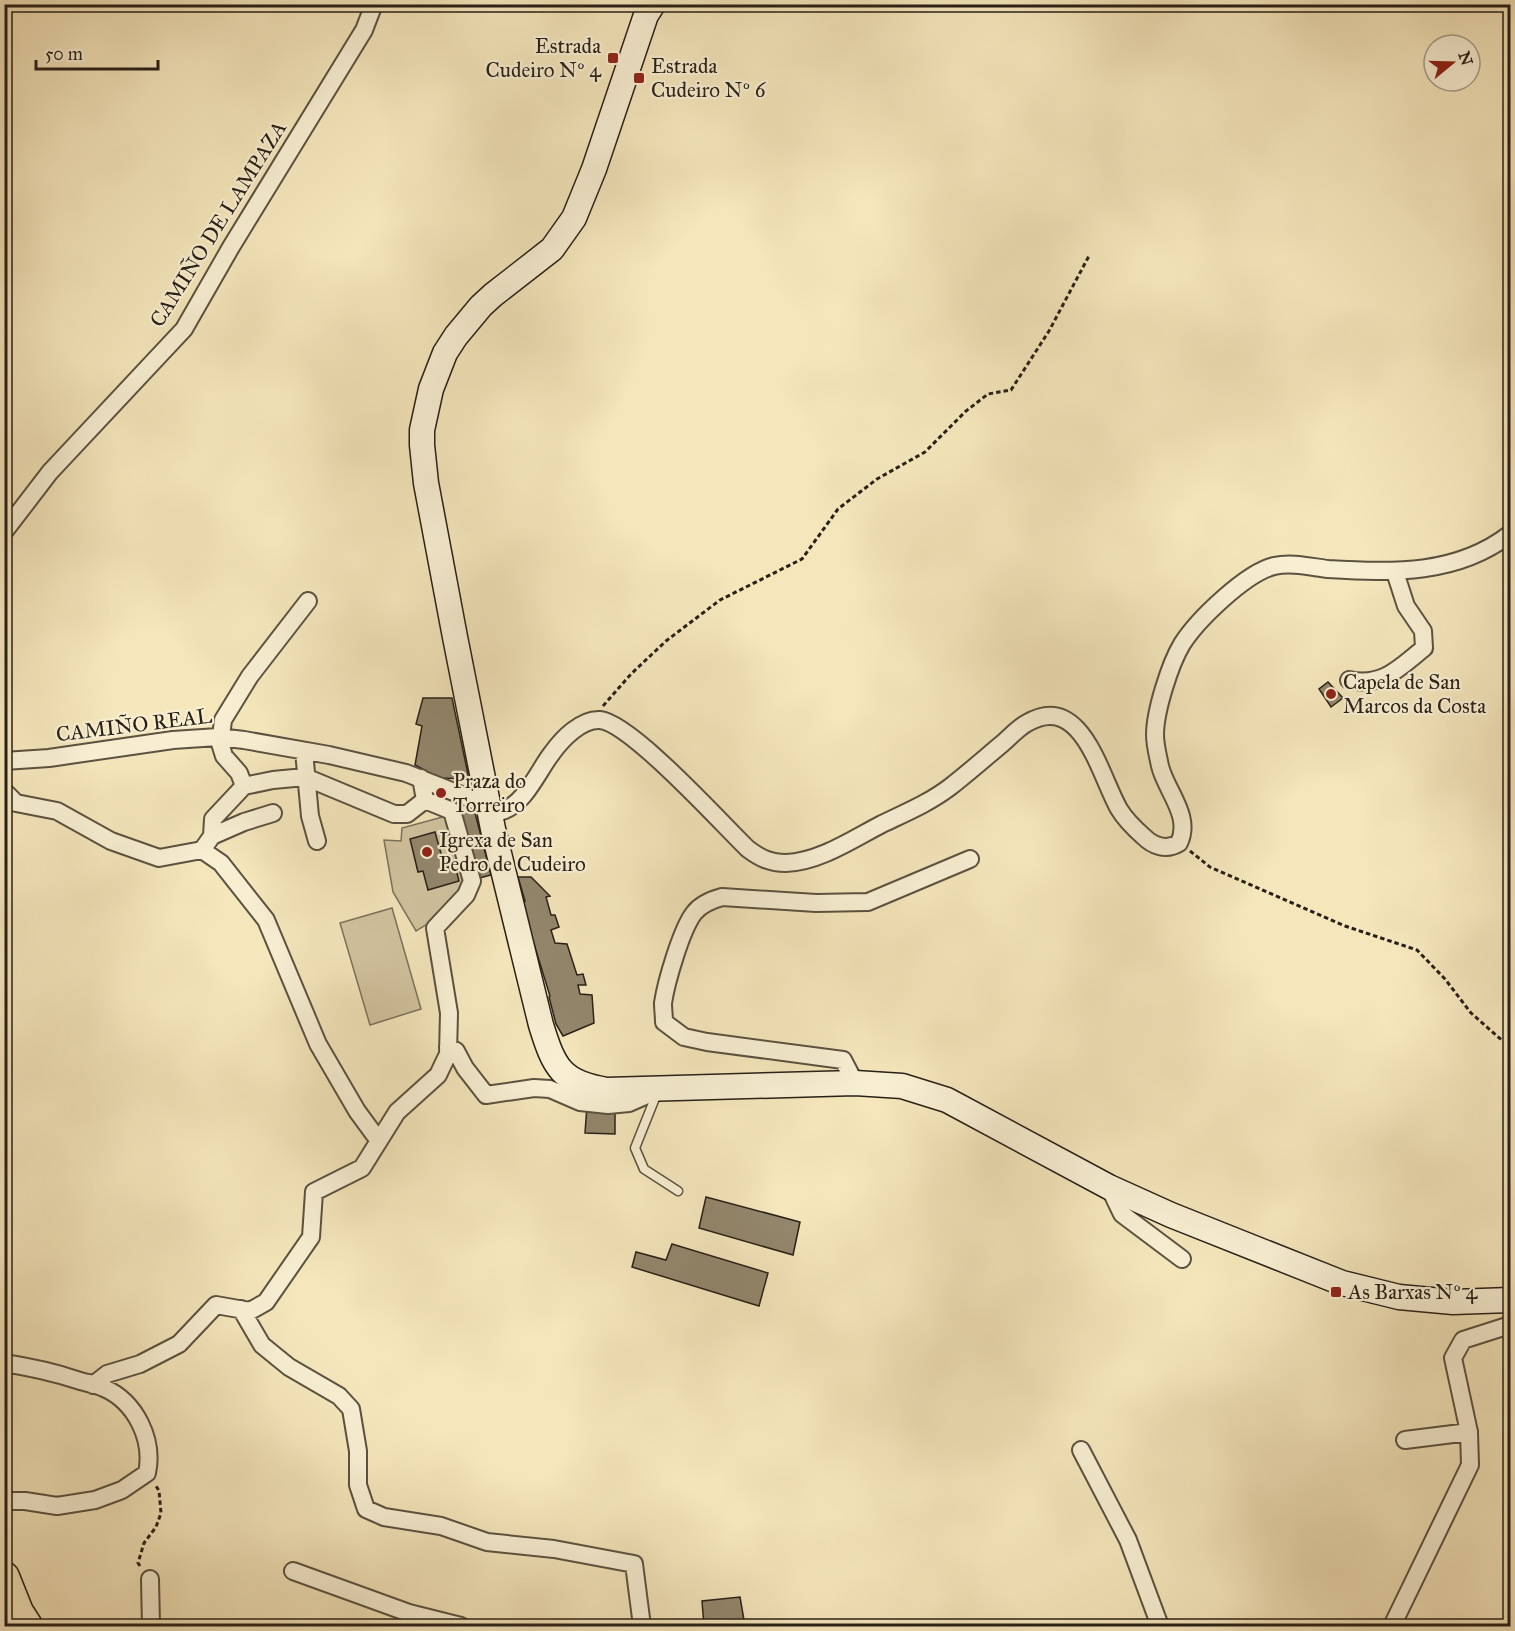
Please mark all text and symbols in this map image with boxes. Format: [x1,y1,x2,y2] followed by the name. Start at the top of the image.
[36,33,158,71] scale bar
[486,33,602,83] place label: Estrada Cudeiro Nº 4
[1422,33,1482,93] north arrow
[45,43,83,65] text: 50 m
[1455,49,1477,68] text: N
[606,51,620,65] marker: Estrada Cudeiro Nº 4
[651,53,767,103] place label: Estrada Cudeiro Nº 6
[632,71,646,85] marker: Estrada Cudeiro Nº 6
[144,116,292,332] street label: CAMIÑO DE LAMPAZA
[1343,669,1486,719] place label: Capela de San Marcos da Costa
[1324,687,1338,701] marker: Capela de San Marcos da Costa
[55,702,214,747] street label: CAMIÑO REAL
[453,768,526,818] place label: Praza do Torreiro
[434,786,448,800] marker: Praza do Torreiro
[439,827,586,877] place label: Igrexa de San Pedro de Cudeiro
[420,845,434,859] marker: Igrexa de San Pedro de Cudeiro
[1347,1279,1479,1305] place label: As Barxas Nº 4
[1329,1285,1343,1299] marker: As Barxas Nº 4

